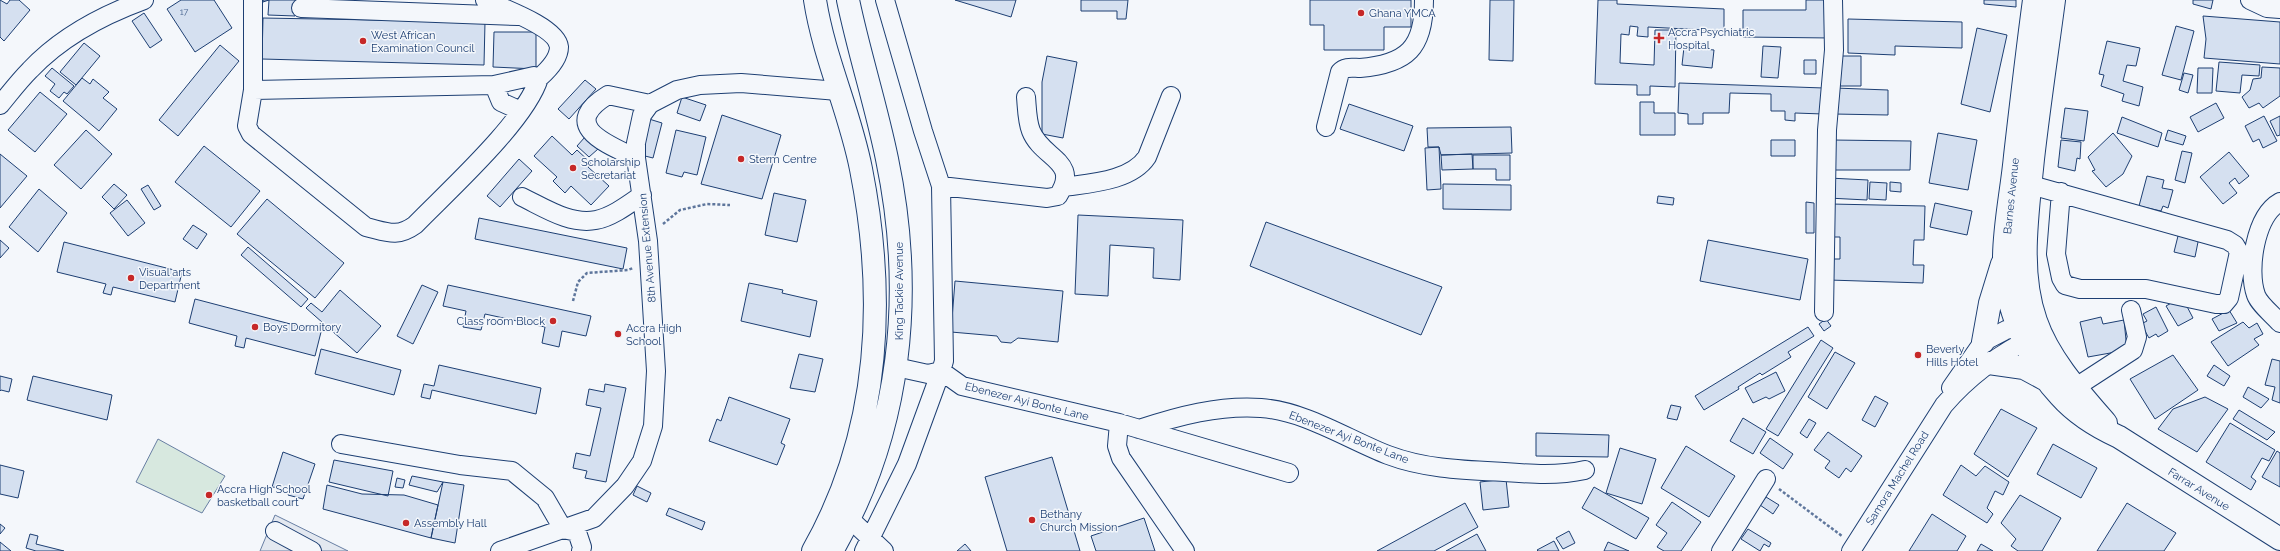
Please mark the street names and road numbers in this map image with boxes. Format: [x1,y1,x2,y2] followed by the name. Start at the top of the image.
[2001,157,2022,235] street label: Barnes Avenue
[636,193,659,303] street label: 8th Avenue Extension
[893,241,906,340] street label: King Tackie Avenue
[964,380,1091,423] street label: Ebenezer Ayi Bonte Lane
[1287,409,1411,467] street label: Ebenezer Ayi Bonte Lane
[1863,429,1932,528] street label: Samora Machel Road
[2166,465,2232,514] street label: Farrar Avenue

